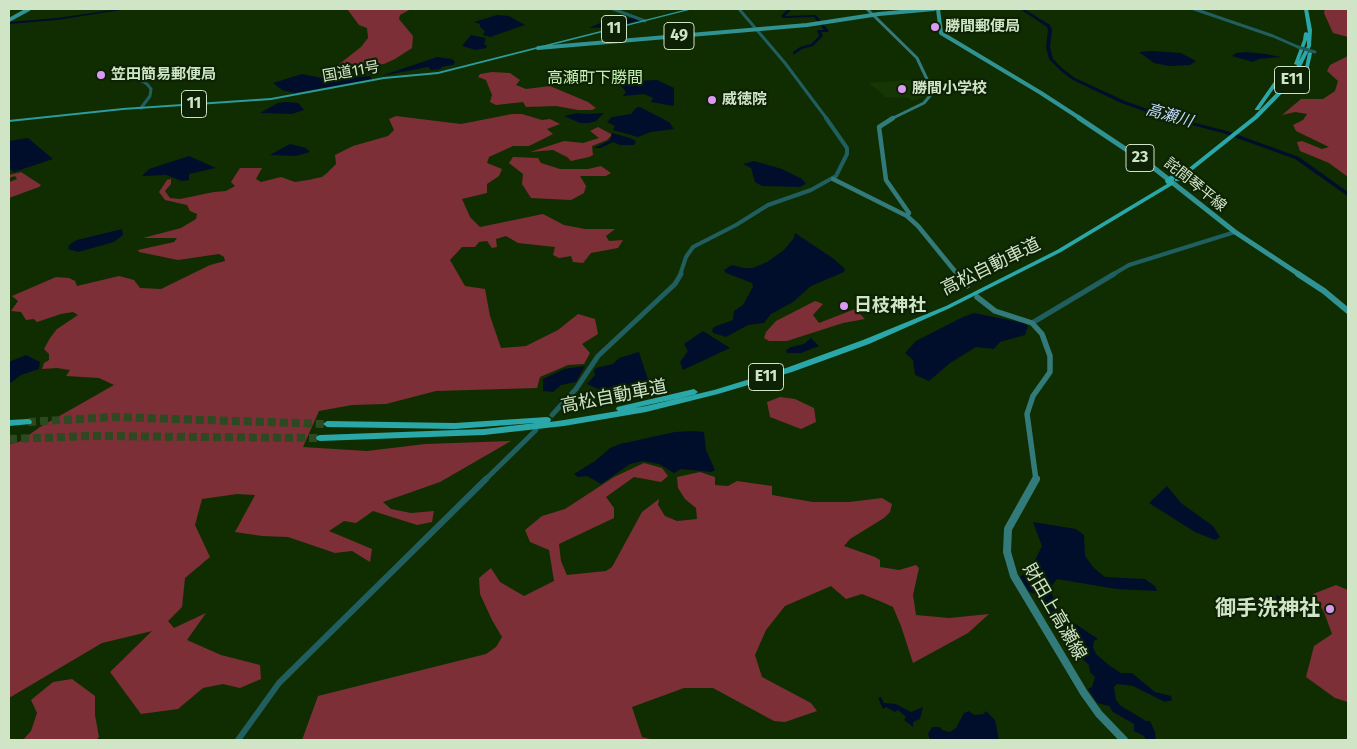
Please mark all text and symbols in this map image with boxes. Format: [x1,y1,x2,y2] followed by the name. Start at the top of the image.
[602,15,626,42] road number: 11
[945,18,1020,36] place label: 勝間郵便局
[929,21,941,33] marker: 勝間郵便局
[664,22,694,50] road number: 49
[321,58,381,86] street label: 国道11号
[111,66,216,84] place label: 笠田簡易郵便局
[1274,66,1310,94] road number: E11
[95,69,107,81] marker: 笠田簡易郵便局
[547,69,643,89] district label: 高瀬町下勝間
[912,80,987,98] place label: 勝間小学校
[896,83,908,95] marker: 勝間小学校
[182,90,206,118] road number: 11
[722,91,767,109] place label: 威徳院
[706,94,718,106] marker: 威徳院
[1143,100,1195,132] water label: 高瀬川
[1126,144,1154,172] road number: 23
[1160,154,1230,216] street label: 詫間琴平線
[938,234,1044,300] street label: 高松自動車道
[854,295,926,317] place label: 日枝神社
[838,300,850,312] marker: 日枝神社
[748,364,784,391] road number: E11
[559,376,669,418] street label: 高松自動車道
[1018,560,1090,664] street label: 財田上高瀬線
[1215,596,1320,622] place label: 御手洗神社
[1324,603,1336,615] marker: 御手洗神社

